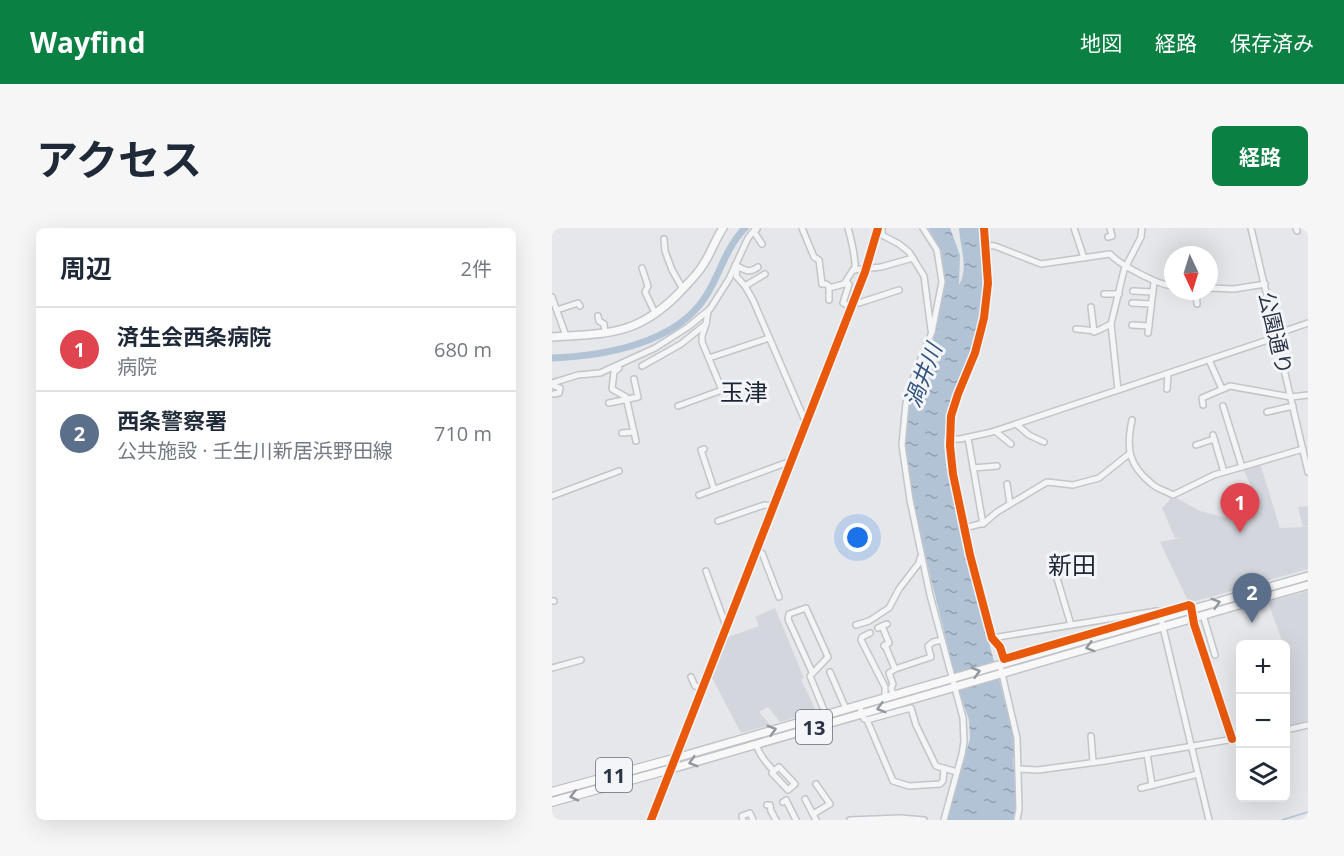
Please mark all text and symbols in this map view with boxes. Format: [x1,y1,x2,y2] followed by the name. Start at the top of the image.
[30,23,145,61] text: Wayfind
[1080,29,1122,57] text: 地図
[1155,29,1197,57] text: 経路
[1230,29,1314,57] text: 保存済み
[1212,126,1308,186] button: 経路
[36,130,202,187] text: アクセス
[1164,246,1218,300] north arrow
[60,250,112,286] text: 周辺
[461,255,492,282] text: 2件
[1253,289,1299,377] street label: 公園通り
[117,321,271,351] text: 済生会西条病院
[74,336,85,363] text: 1
[434,336,492,363] text: 680 m
[896,337,949,411] water label: 渦井川
[117,353,157,380] text: 病院
[720,375,768,408] district label: 玉津
[117,405,227,435] text: 西条警察署
[74,420,85,447] text: 2
[434,420,492,447] text: 710 m
[117,437,393,464] text: 公共施設 · 壬生川新居浜野田線
[1220,484,1260,533] pin: 1
[843,523,872,552] your location
[1048,548,1096,581] district label: 新田
[1232,574,1272,623] pin: 2
[1210,598,1221,610] one-way arrow
[1085,640,1096,652] one-way arrow
[1236,640,1290,802] map controls
[1236,640,1290,694] button: +
[971,666,981,679] one-way arrow
[1236,694,1290,748] button: −
[876,701,887,713] one-way arrow
[796,710,832,744] road number: 13
[766,725,777,737] one-way arrow
[1236,748,1290,802] button: layers
[689,755,699,767] one-way arrow
[596,758,632,792] road number: 11
[570,789,580,802] one-way arrow

